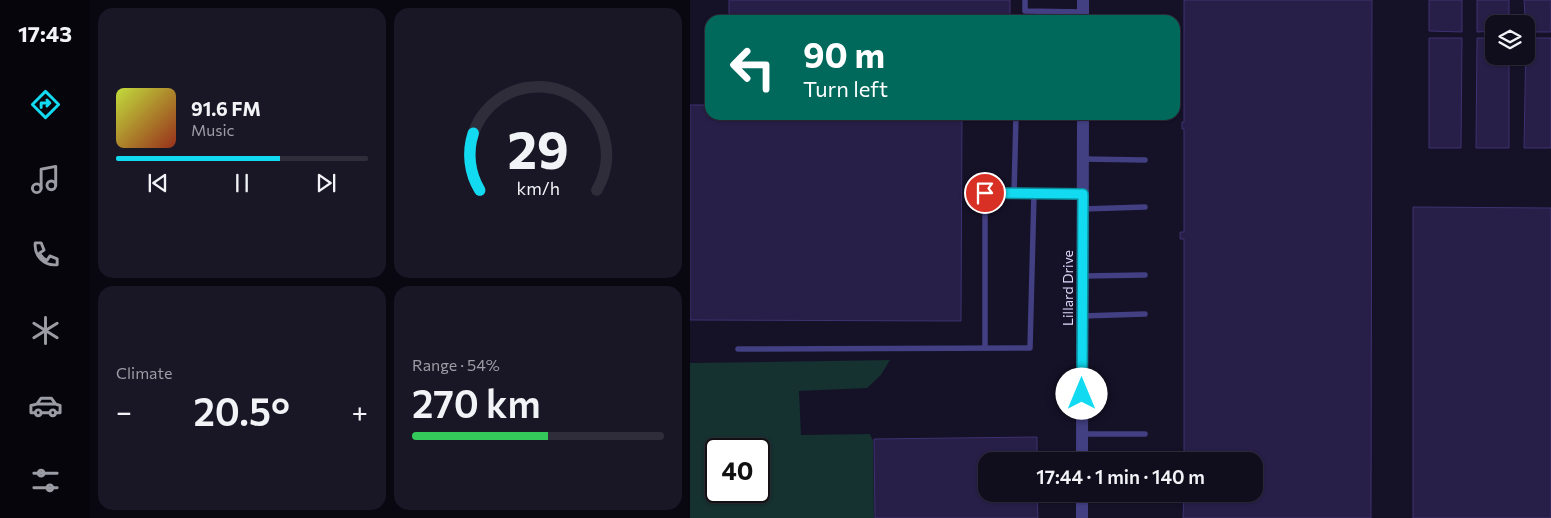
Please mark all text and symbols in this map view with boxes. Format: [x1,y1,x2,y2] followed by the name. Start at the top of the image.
[1485,15,1535,65] map controls
[1485,15,1535,65] button: layers
[18,20,72,47] text: 17:43
[803,32,885,75] text: 90 m
[720,35,785,100] icon: left
[803,75,888,102] text: Turn left
[28,87,63,122] icon: directions
[191,97,261,120] text: 91.6 FM
[507,116,569,180] text: 29
[191,120,235,139] text: Music
[28,162,63,197] icon: music
[144,169,172,197] icon: previous
[228,169,256,197] icon: pause
[312,169,340,197] icon: next
[964,172,1006,214] pin
[516,177,560,199] text: km/h
[971,179,999,207] icon: arrive
[28,237,63,272] icon: phone
[1059,250,1076,326] street label: Lillard Drive
[28,313,63,348] icon: climate
[412,355,500,374] text: Range · 54%
[116,363,172,382] text: Climate
[1055,367,1107,419] position arrow
[412,379,541,426] text: 270 km
[194,387,290,434] text: 20.5°
[28,388,63,423] icon: car
[116,394,132,428] text: −
[352,394,368,428] text: +
[705,438,770,503] speed limit sign: 40
[28,463,63,498] icon: filters
[1036,465,1205,488] text: 17:44 · 1 min · 140 m

